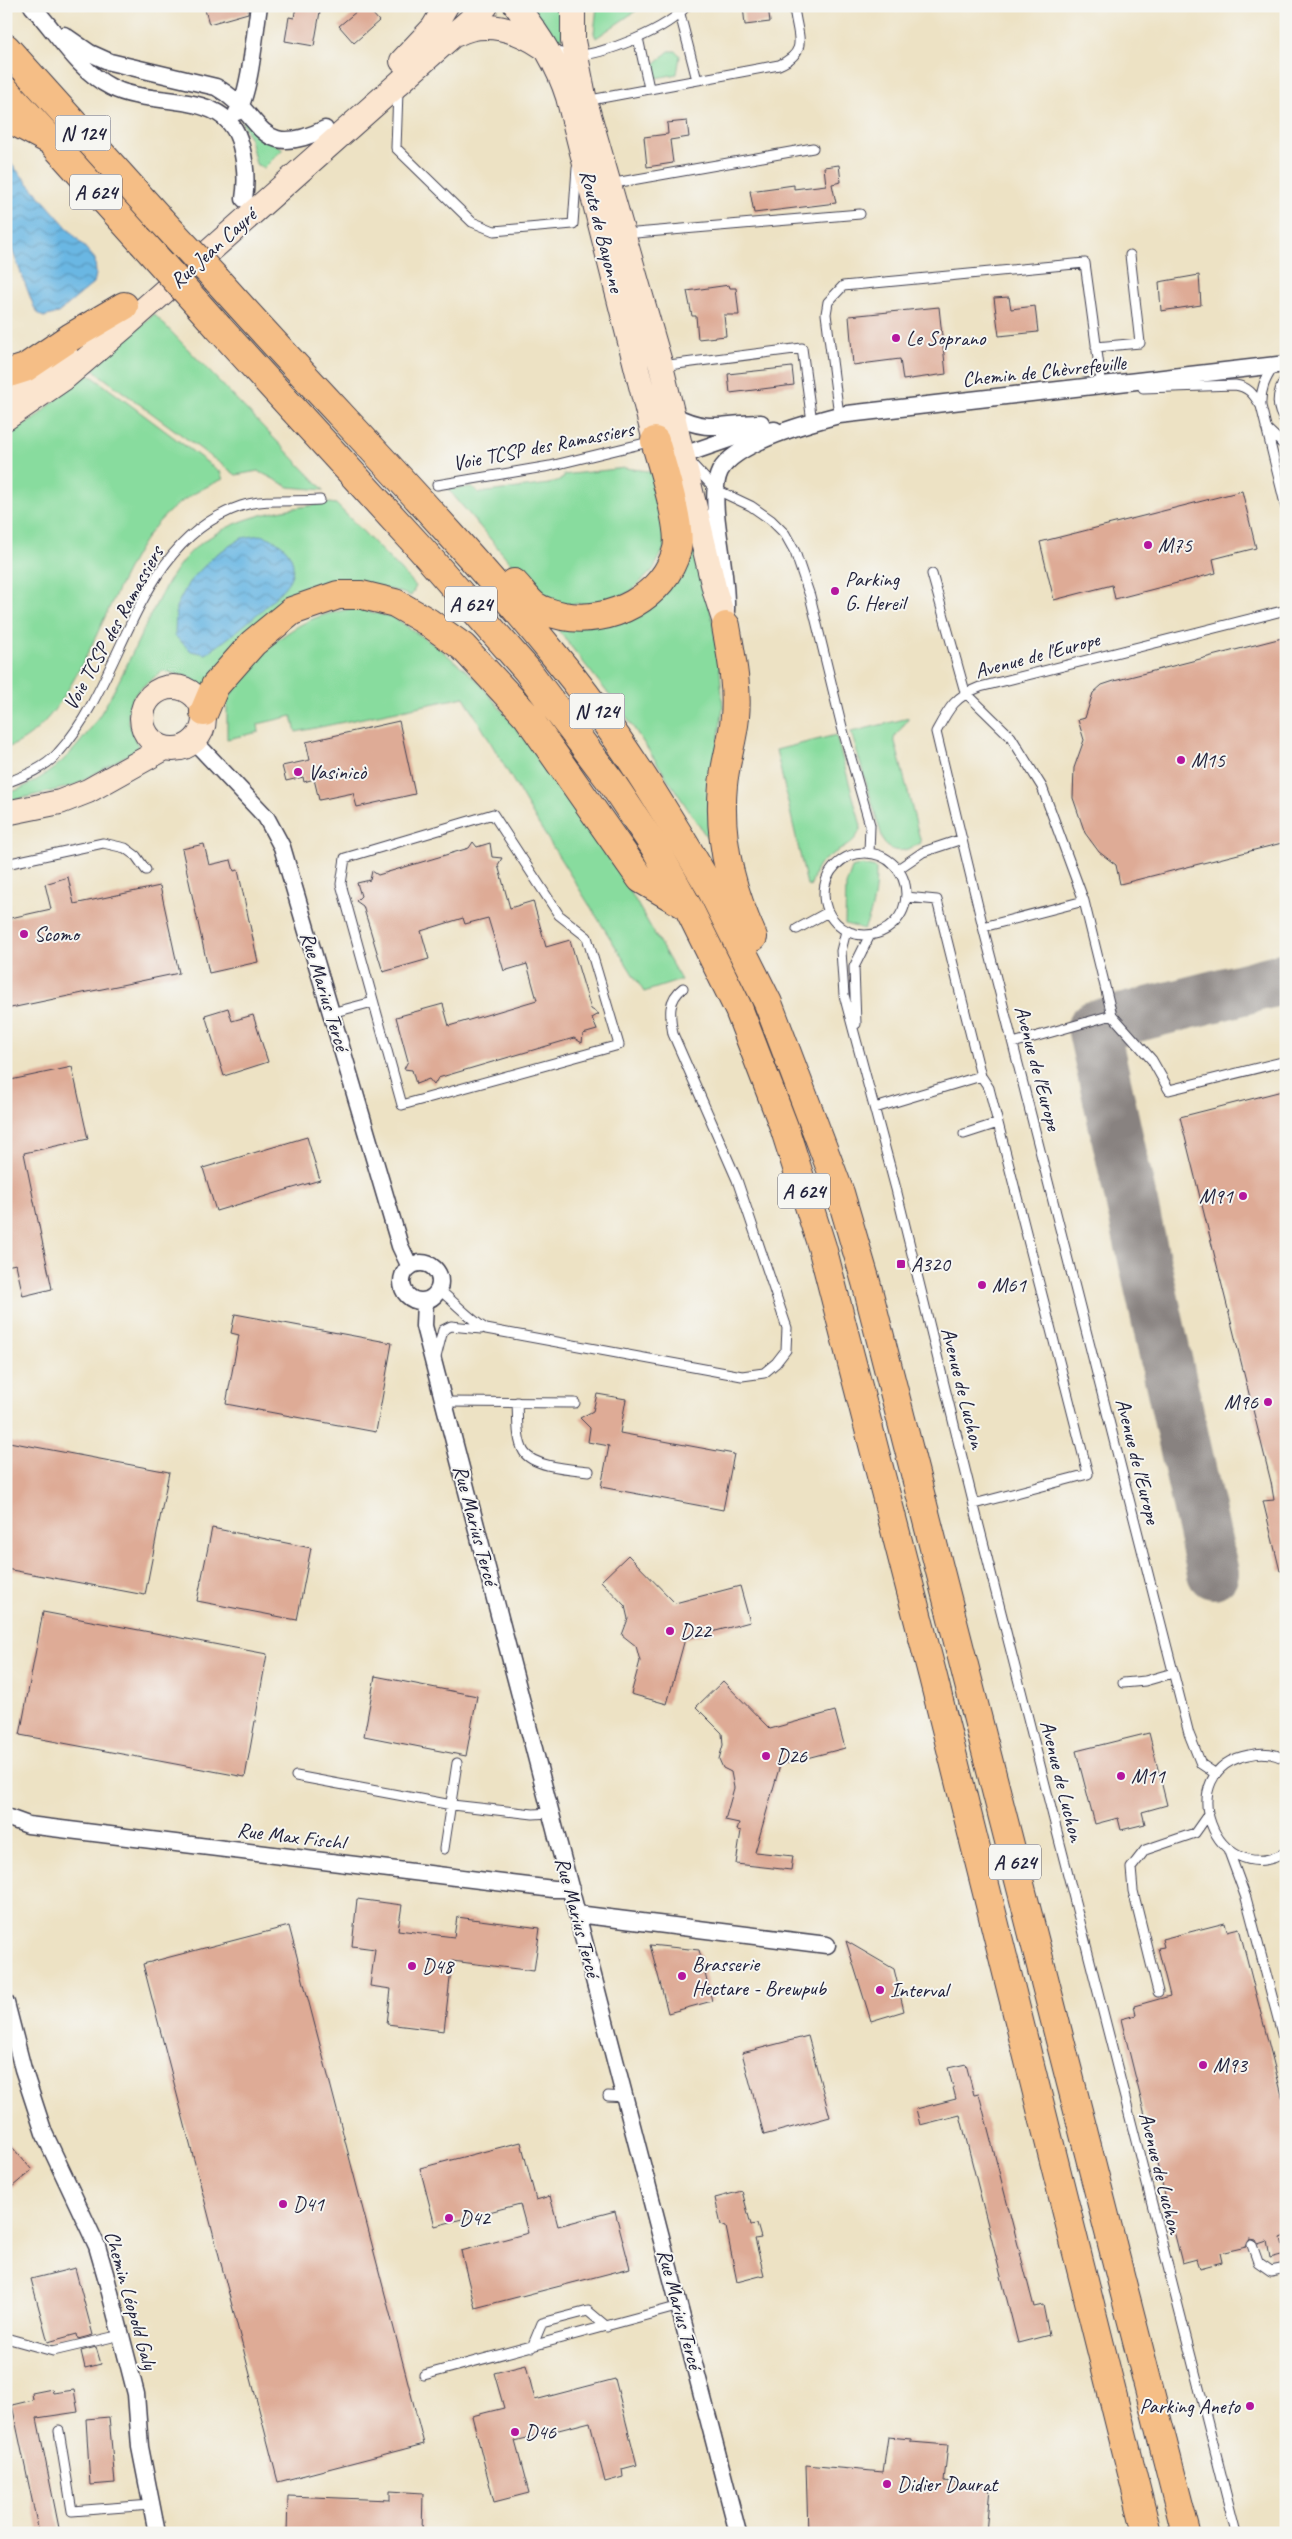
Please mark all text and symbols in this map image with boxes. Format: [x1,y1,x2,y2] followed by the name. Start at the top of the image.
[56,116,110,150] road number: N 124
[574,167,630,297] street label: Route de Bayonne
[70,174,122,210] road number: A 624
[164,200,264,294] street label: Rue Jean Cayré
[906,325,987,351] place label: Le Soprano
[890,332,902,344] marker: Le Soprano
[961,349,1128,393] street label: Chemin de Chèvrefeuille
[450,415,637,476] street label: Voie TCSP des Ramassiers
[1158,532,1194,558] place label: M75
[1142,539,1154,551] marker: M75
[57,540,170,715] street label: Voie TCSP des Ramassiers
[845,566,908,616] place label: Parking G. Hereil
[829,585,841,597] marker: Parking G. Hereil
[445,586,497,622] road number: A 624
[972,626,1103,684] street label: Avenue de l'Europe
[570,694,624,728] road number: N 124
[1191,747,1227,773] place label: M15
[1175,754,1187,766] marker: M15
[308,759,368,785] place label: Vasinicò
[292,766,304,778] marker: Vasinicò
[34,921,82,947] place label: Scomo
[18,928,30,940] marker: Scomo
[295,929,356,1056] street label: Rue Marius Tercé
[1009,1003,1067,1134] street label: Avenue de l'Europe
[778,1174,830,1208] road number: A 624
[1199,1183,1235,1209] place label: M91
[1237,1190,1249,1202] marker: M91
[911,1251,951,1277] place label: A320
[895,1258,907,1270] marker: A320
[992,1272,1028,1298] place label: M61
[976,1279,988,1291] marker: M61
[935,1325,991,1453] street label: Avenue de Luchon
[1224,1389,1259,1415] place label: M96
[1110,1396,1166,1527] street label: Avenue de l'Europe
[1262,1396,1274,1408] marker: M96
[448,1462,505,1591] street label: Rue Marius Tercé
[680,1618,713,1644] place label: D22
[664,1625,676,1637] marker: D22
[1034,1718,1090,1846] street label: Avenue de Luchon
[776,1743,808,1769] place label: D26
[760,1750,772,1762] marker: D26
[1131,1763,1167,1789] place label: M11
[1115,1770,1127,1782] marker: M11
[236,1816,350,1856] street label: Rue Max Fischl
[989,1844,1041,1880] road number: A 624
[550,1854,607,1983] street label: Rue Marius Tercé
[692,1951,828,2001] place label: Brasserie Hectare - Brewpub
[422,1953,456,1979] place label: D48
[406,1960,418,1972] marker: D48
[676,1970,688,1982] marker: Brasserie Hectare - Brewpub
[890,1977,951,2003] place label: Interval
[874,1984,886,1996] marker: Interval
[1213,2052,1249,2078] place label: M93
[1197,2059,1209,2071] marker: M93
[1133,2110,1189,2238] street label: Avenue de Luchon
[293,2191,326,2217] place label: D41
[277,2198,289,2210] marker: D41
[459,2205,492,2231] place label: D42
[443,2212,455,2224] marker: D42
[99,2228,164,2374] street label: Chemin Léopold Galy
[652,2246,709,2375] street label: Rue Marius Tercé
[1140,2393,1242,2419] place label: Parking Aneto
[1244,2400,1256,2412] marker: Parking Aneto
[525,2419,557,2445] place label: D46
[509,2426,521,2438] marker: D46
[897,2471,999,2497] place label: Didier Daurat
[881,2478,893,2490] marker: Didier Daurat

